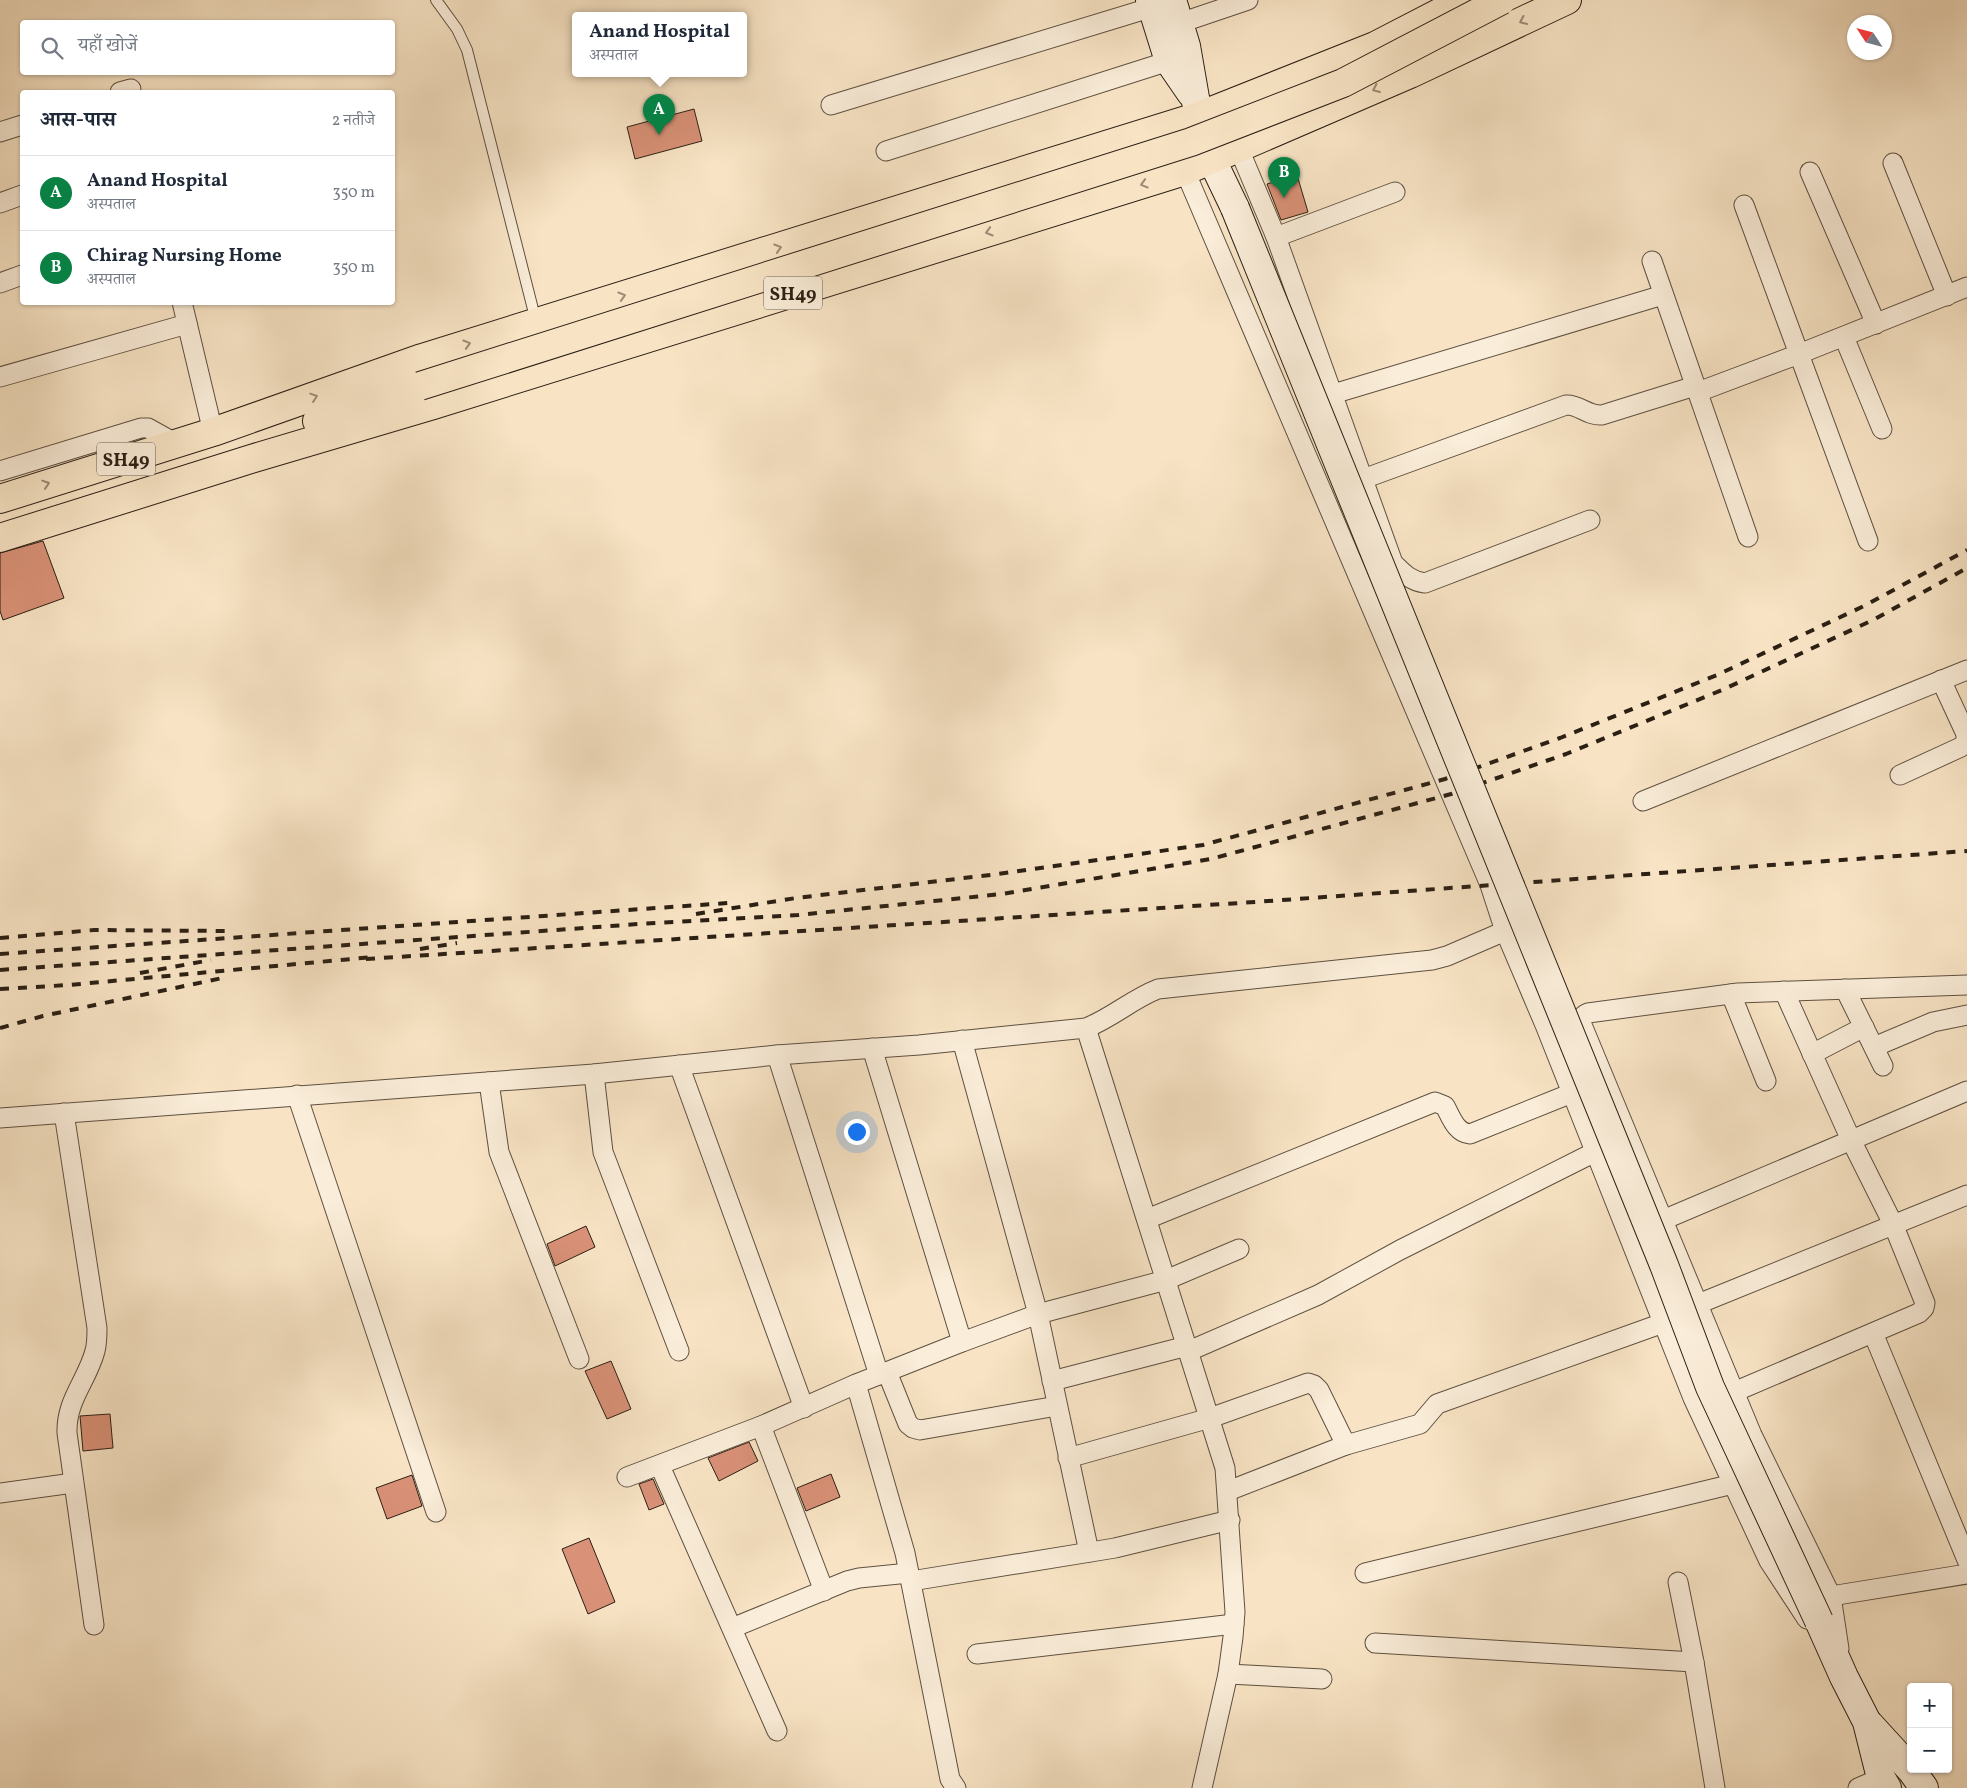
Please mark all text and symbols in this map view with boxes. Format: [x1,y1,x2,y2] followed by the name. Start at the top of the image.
[572,12,747,77] popup
[1519,15,1528,25] one-way arrow
[1847,15,1892,60] north arrow
[589,19,730,45] text: Anand Hospital
[20,20,395,75] search box
[78,33,137,59] text: यहाँ खोजें
[38,34,66,62] icon: search
[589,45,638,67] text: अस्पताल
[1372,84,1380,94] one-way arrow
[643,94,675,135] pin: A
[40,106,116,135] text: आस-पास
[332,110,375,132] text: 2 नतीजे
[1268,157,1300,198] pin: B
[87,168,228,194] text: Anand Hospital
[1141,178,1149,188] one-way arrow
[50,182,62,204] text: A
[332,182,375,204] text: 350 m
[87,194,136,216] text: अस्पताल
[986,227,994,237] one-way arrow
[87,243,282,269] text: Chirag Nursing Home
[773,243,781,253] one-way arrow
[51,257,61,279] text: B
[332,257,375,279] text: 350 m
[87,269,136,291] text: अस्पताल
[764,276,822,310] road number: SH49
[618,292,626,302] one-way arrow
[463,340,471,350] one-way arrow
[309,393,317,403] one-way arrow
[97,442,155,476] road number: SH49
[42,480,50,490] one-way arrow
[844,1119,870,1145] your location
[1907,1683,1952,1773] map controls
[1907,1683,1952,1728] button: +
[1907,1728,1952,1773] button: −

